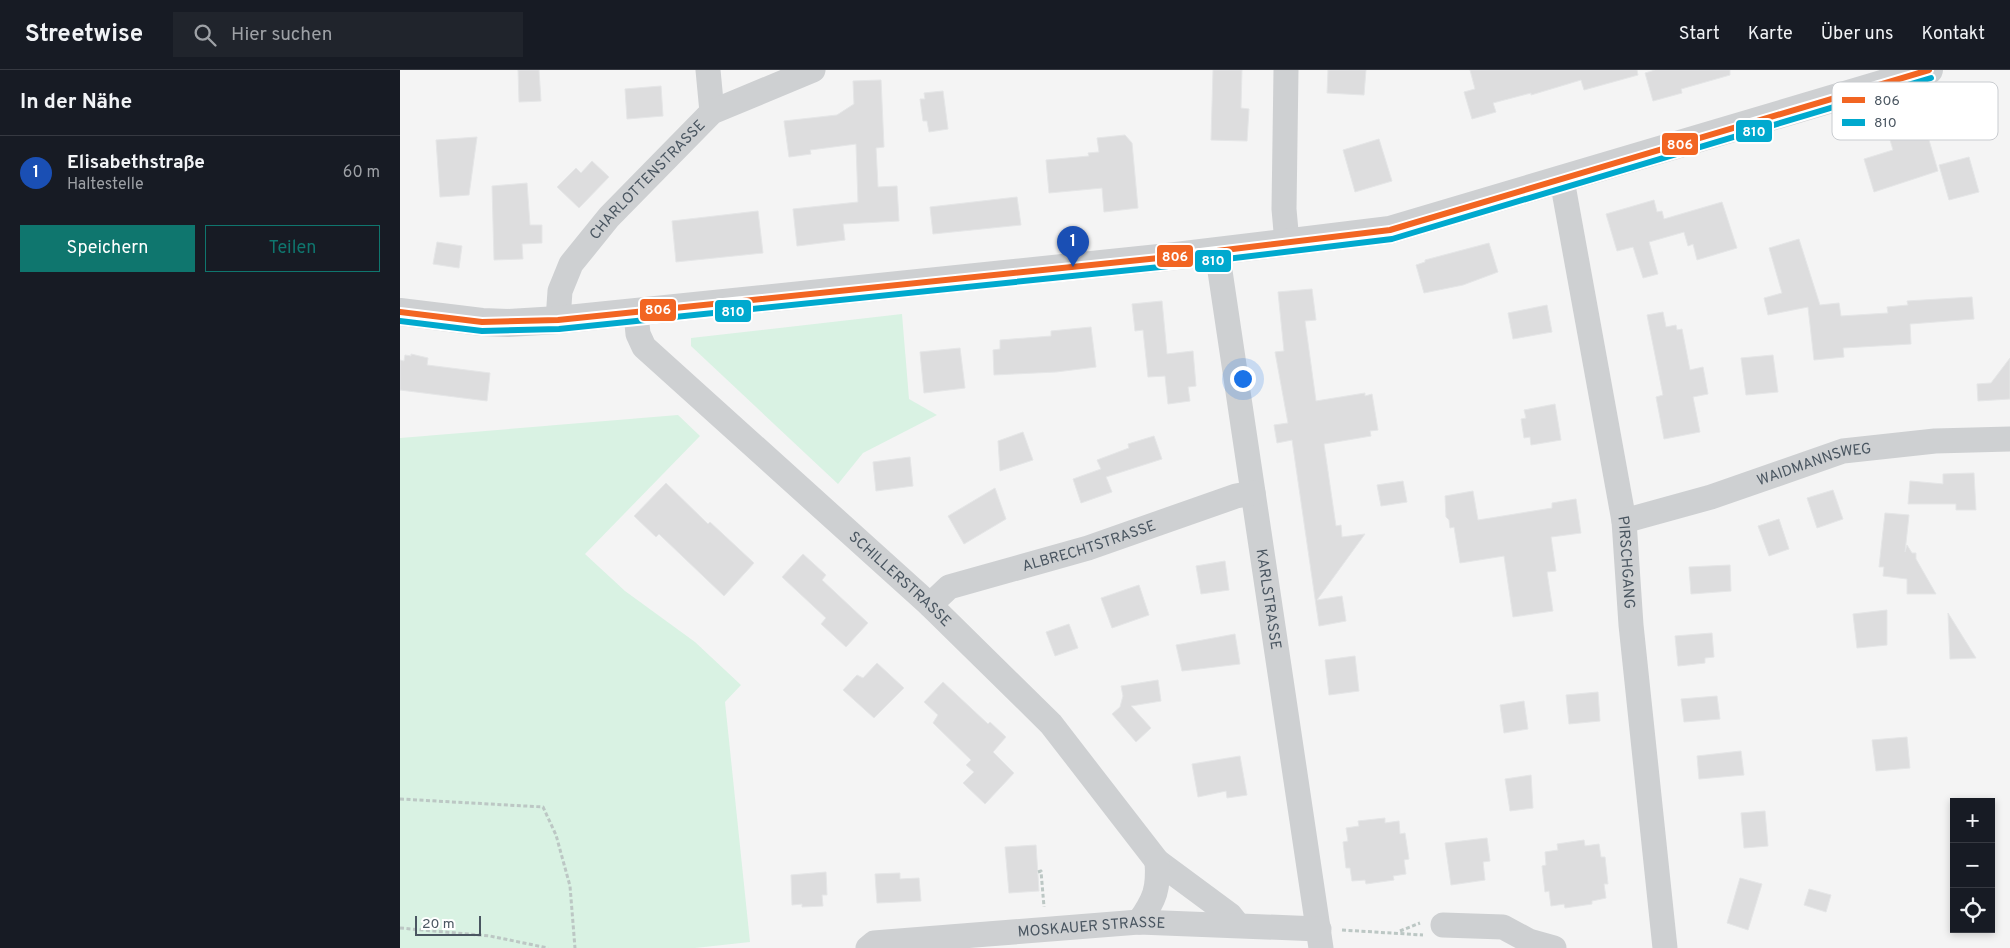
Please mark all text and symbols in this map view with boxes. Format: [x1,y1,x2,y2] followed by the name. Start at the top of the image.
[173,12,523,57] search box
[25,20,143,50] text: Streetwise
[191,21,219,49] icon: search
[231,23,332,47] text: Hier suchen
[1679,23,1720,46] text: Start
[1748,23,1793,46] text: Karte
[1821,23,1893,46] text: Über uns
[1921,23,1985,46] text: Kontakt
[1832,82,1998,140] legend
[20,89,132,116] text: In der Nähe
[1874,93,1900,110] text: 806
[1874,115,1897,132] text: 810
[586,116,710,244] street label: CHARLOTTENSTRASSE
[1735,119,1773,143] line badge: 810
[1742,124,1766,141] text: 810
[1661,132,1699,156] line badge: 806
[1667,137,1693,154] text: 806
[67,151,205,175] text: Elisabethstraße
[33,163,39,183] text: 1
[343,163,380,183] text: 60 m
[67,175,144,195] text: Haltestelle
[20,225,195,272] button: Speichern
[205,225,380,272] button: Teilen
[1057,226,1089,267] pin: 1
[1156,244,1194,268] line badge: 806
[1162,249,1188,266] text: 806
[1194,249,1232,273] line badge: 810
[1201,253,1225,270] text: 810
[639,298,677,322] line badge: 806
[714,299,752,323] line badge: 810
[645,302,671,319] text: 806
[721,304,745,321] text: 810
[1230,366,1256,392] your location
[1755,440,1873,491] street label: WAIDMANNSWEG
[1612,514,1638,610] street label: PIRSCHGANG
[1020,517,1159,577] street label: ALBRECHTSTRASSE
[844,528,955,632] street label: SCHILLERSTRASSE
[1251,548,1284,651] street label: KARLSTRASSE
[1950,798,1995,933] map controls
[1950,798,1995,843] button: +
[1950,843,1995,888] button: −
[1950,888,1995,933] button: locate
[415,913,481,936] scale bar
[1017,914,1166,943] street label: MOSKAUER STRASSE
[422,916,455,933] text: 20 m

